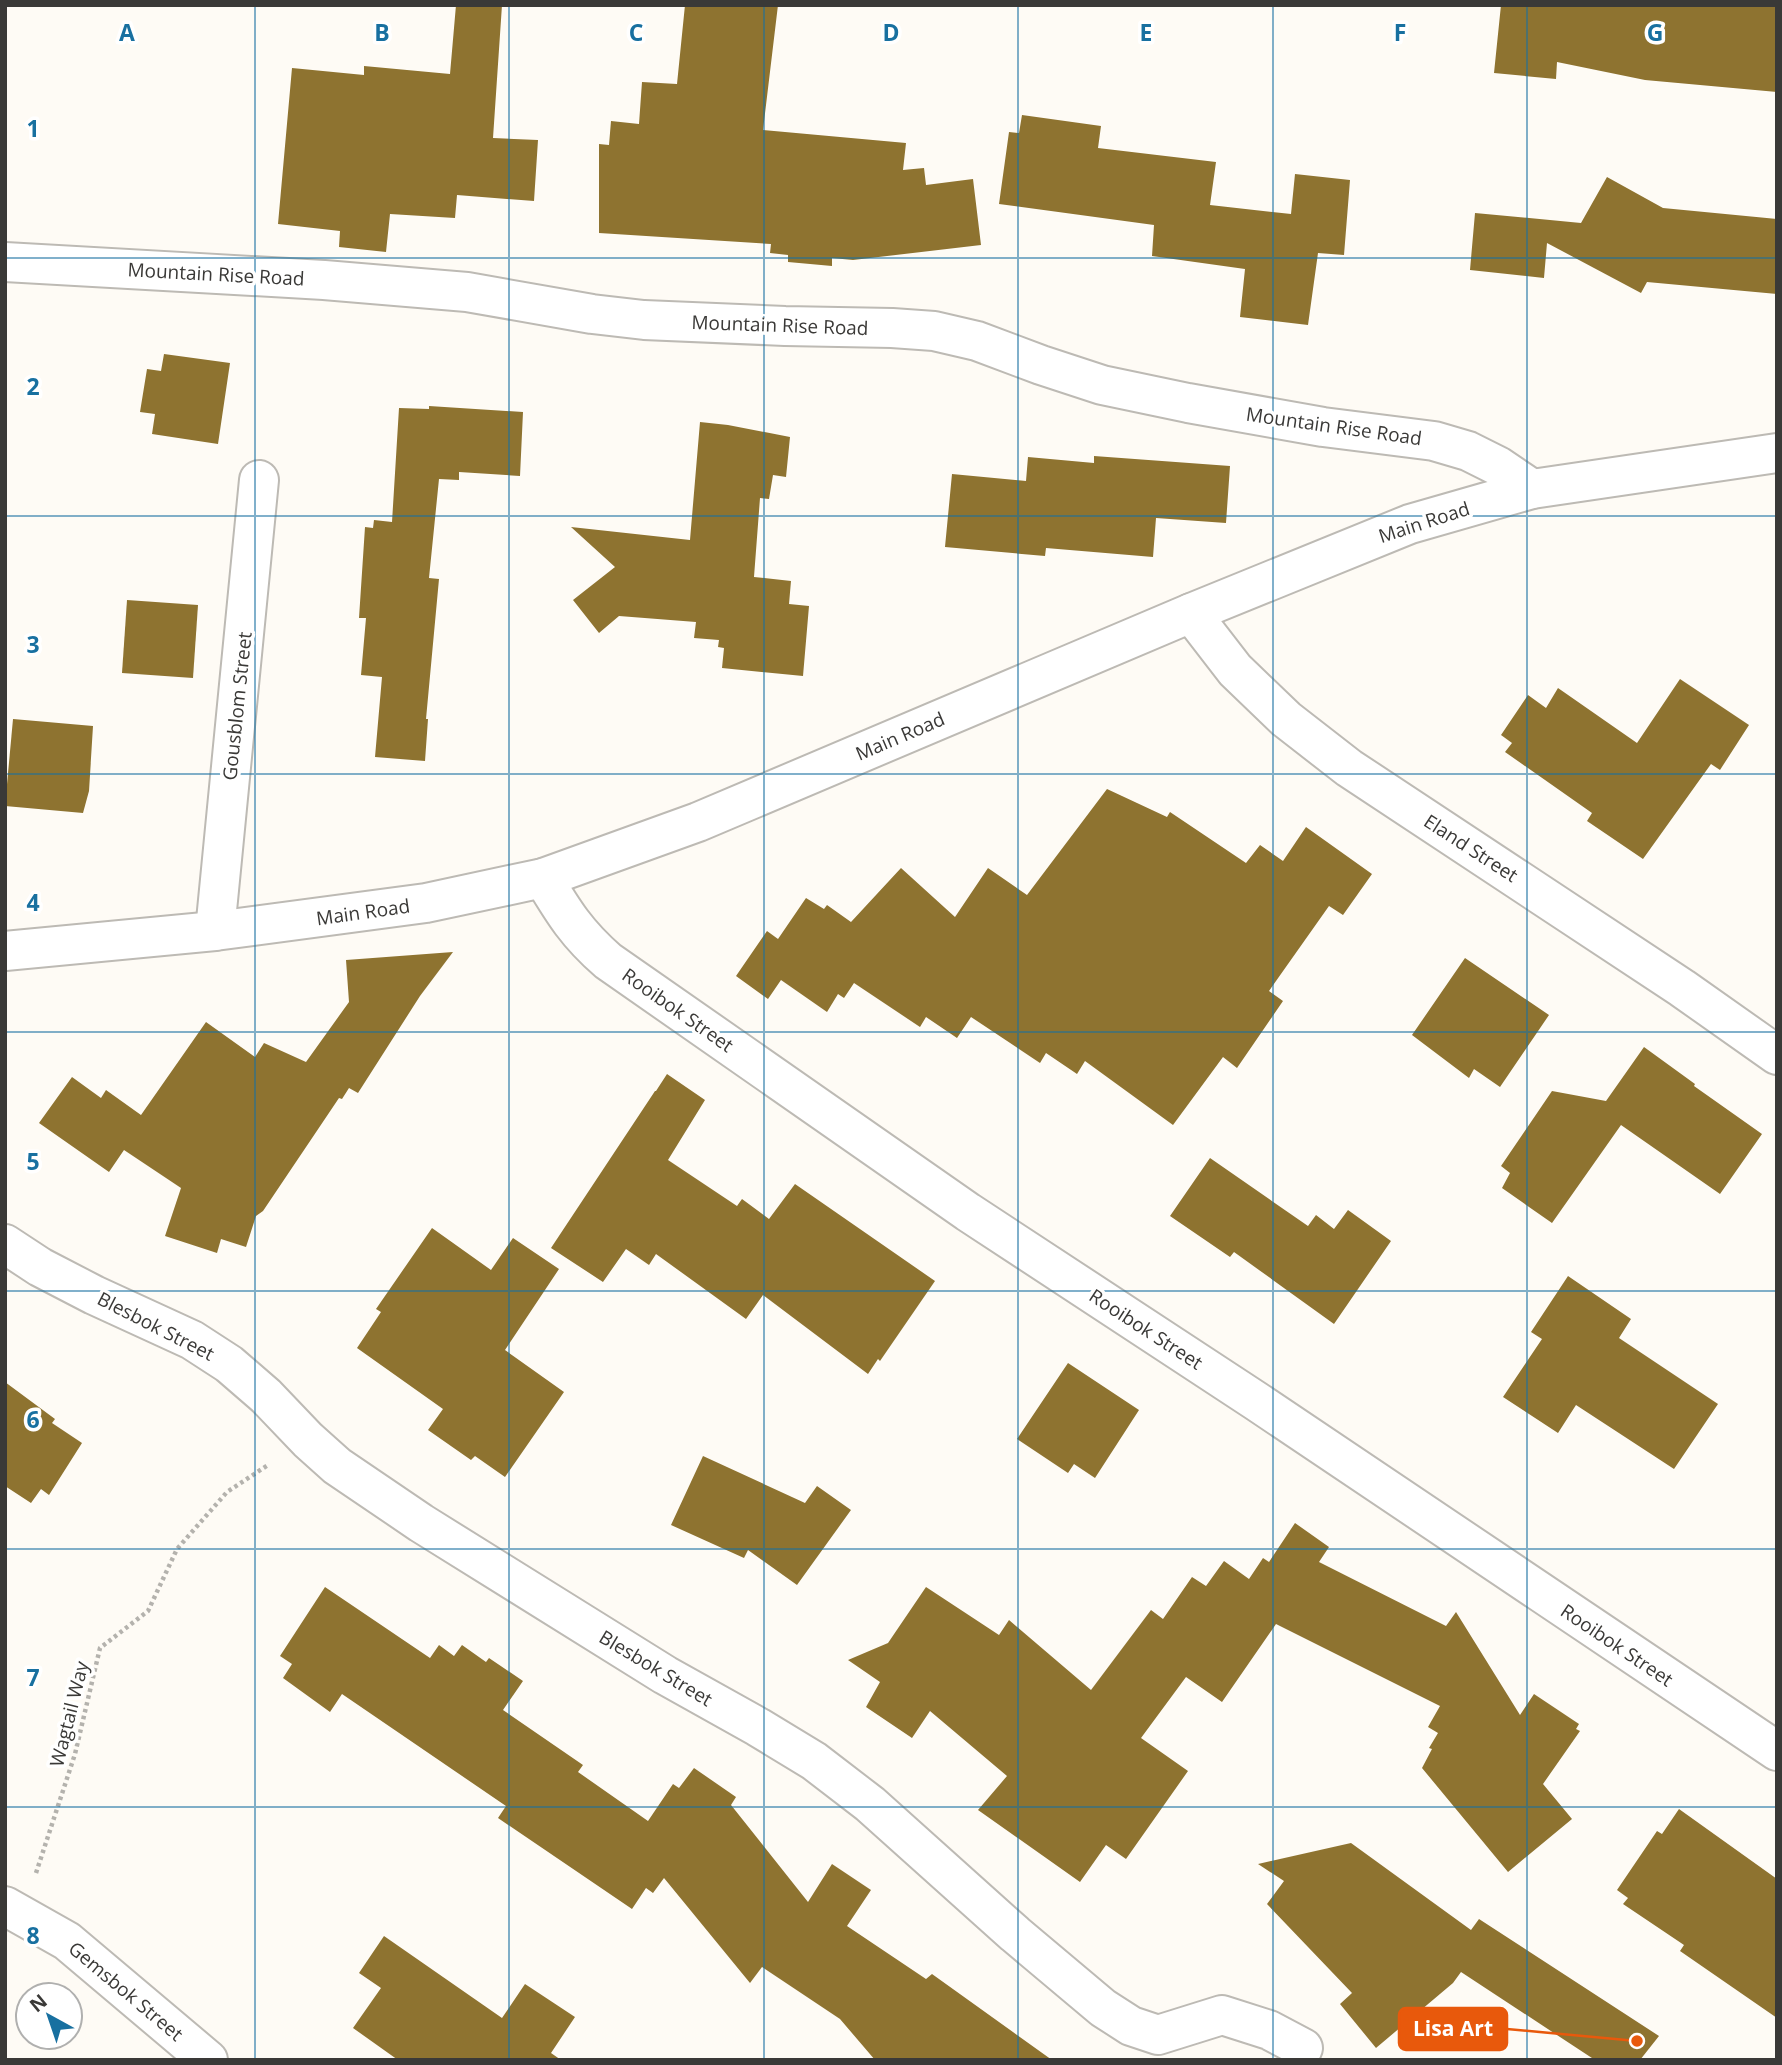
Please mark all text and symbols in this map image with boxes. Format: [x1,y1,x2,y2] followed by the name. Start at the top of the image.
[119,16,135,48] text: A
[374,16,390,48] text: B
[629,16,643,48] text: C
[882,16,900,48] text: D
[1140,16,1152,48] text: E
[1394,16,1406,48] text: F
[1647,16,1663,48] text: G
[26,112,40,144] text: 1
[127,256,305,292] street label: Mountain Rise Road
[691,309,869,341] street label: Mountain Rise Road
[26,370,40,402] text: 2
[1245,401,1423,451] street label: Mountain Rise Road
[1375,495,1473,549] street label: Main Road
[26,628,40,660] text: 3
[216,630,258,782] street label: Gousblom Street
[851,706,949,766] street label: Main Road
[1419,808,1523,888] street label: Eland Street
[26,886,40,918] text: 4
[314,893,412,931] street label: Main Road
[617,962,739,1058] street label: Rooibok Street
[26,1145,40,1177] text: 5
[1084,1283,1208,1376] street label: Rooibok Street
[93,1285,219,1367] street label: Blesbok Street
[26,1403,40,1435] text: 6
[1556,1598,1679,1692] street label: Rooibok Street
[595,1624,718,1712] street label: Blesbok Street
[43,1658,95,1769] street label: Wagtail Way
[26,1661,40,1693] text: 7
[26,1919,40,1951] text: 8
[63,1935,189,2047] street label: Gemsbok Street
[14,1981,84,2051] north arrow
[24,1988,52,2018] text: N
[1399,2008,1507,2050] callout: Lisa Art
[1413,2014,1493,2042] text: Lisa Art

